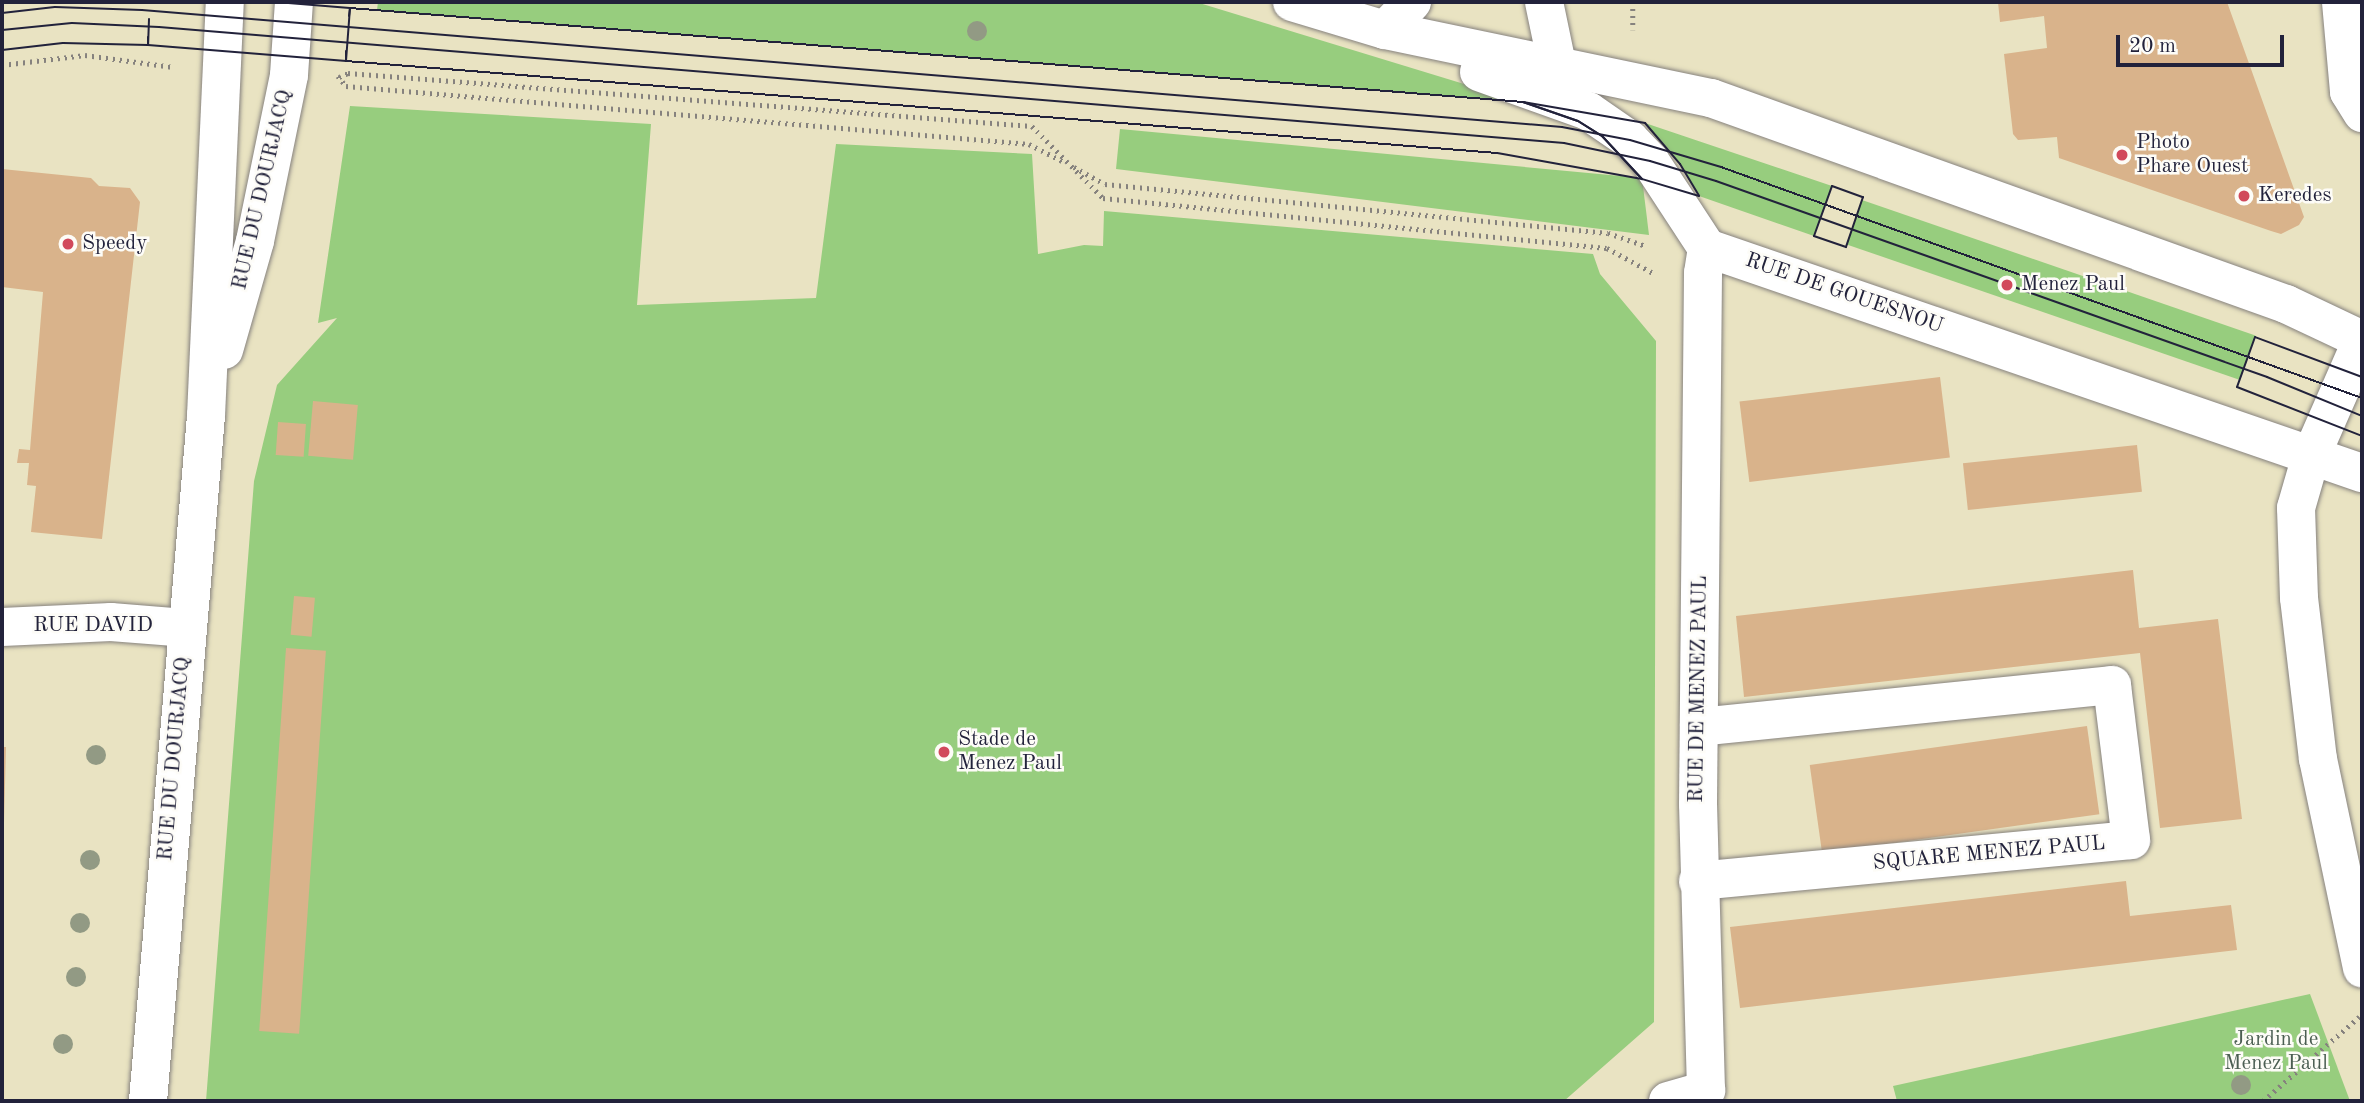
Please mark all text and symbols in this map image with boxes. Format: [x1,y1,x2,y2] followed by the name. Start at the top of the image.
[2119,21,2287,65] scale bar
[2129,36,2176,57] text: 20 m
[228,88,298,292] street label: RUE DU DOURJACQ
[2136,130,2248,180] place label: Photo Phare Ouest
[2114,147,2130,163] marker: Photo Phare Ouest
[2258,183,2332,209] place label: Keredes
[2236,188,2252,204] marker: Keredes
[82,231,147,257] place label: Speedy
[60,236,76,252] marker: Speedy
[1742,248,1946,340] street label: RUE DE GOUESNOU
[2021,272,2125,298] place label: Menez Paul
[1999,277,2015,293] marker: Menez Paul
[1684,575,1714,803] street label: RUE DE MENEZ PAUL
[33,613,153,639] street label: RUE DAVID
[154,656,196,862] street label: RUE DU DOURJACQ
[958,727,1062,777] place label: Stade de Menez Paul
[936,744,952,760] marker: Stade de Menez Paul
[1872,831,2106,877] street label: SQUARE MENEZ PAUL
[2224,1027,2328,1077] park label: Jardin de Menez Paul

